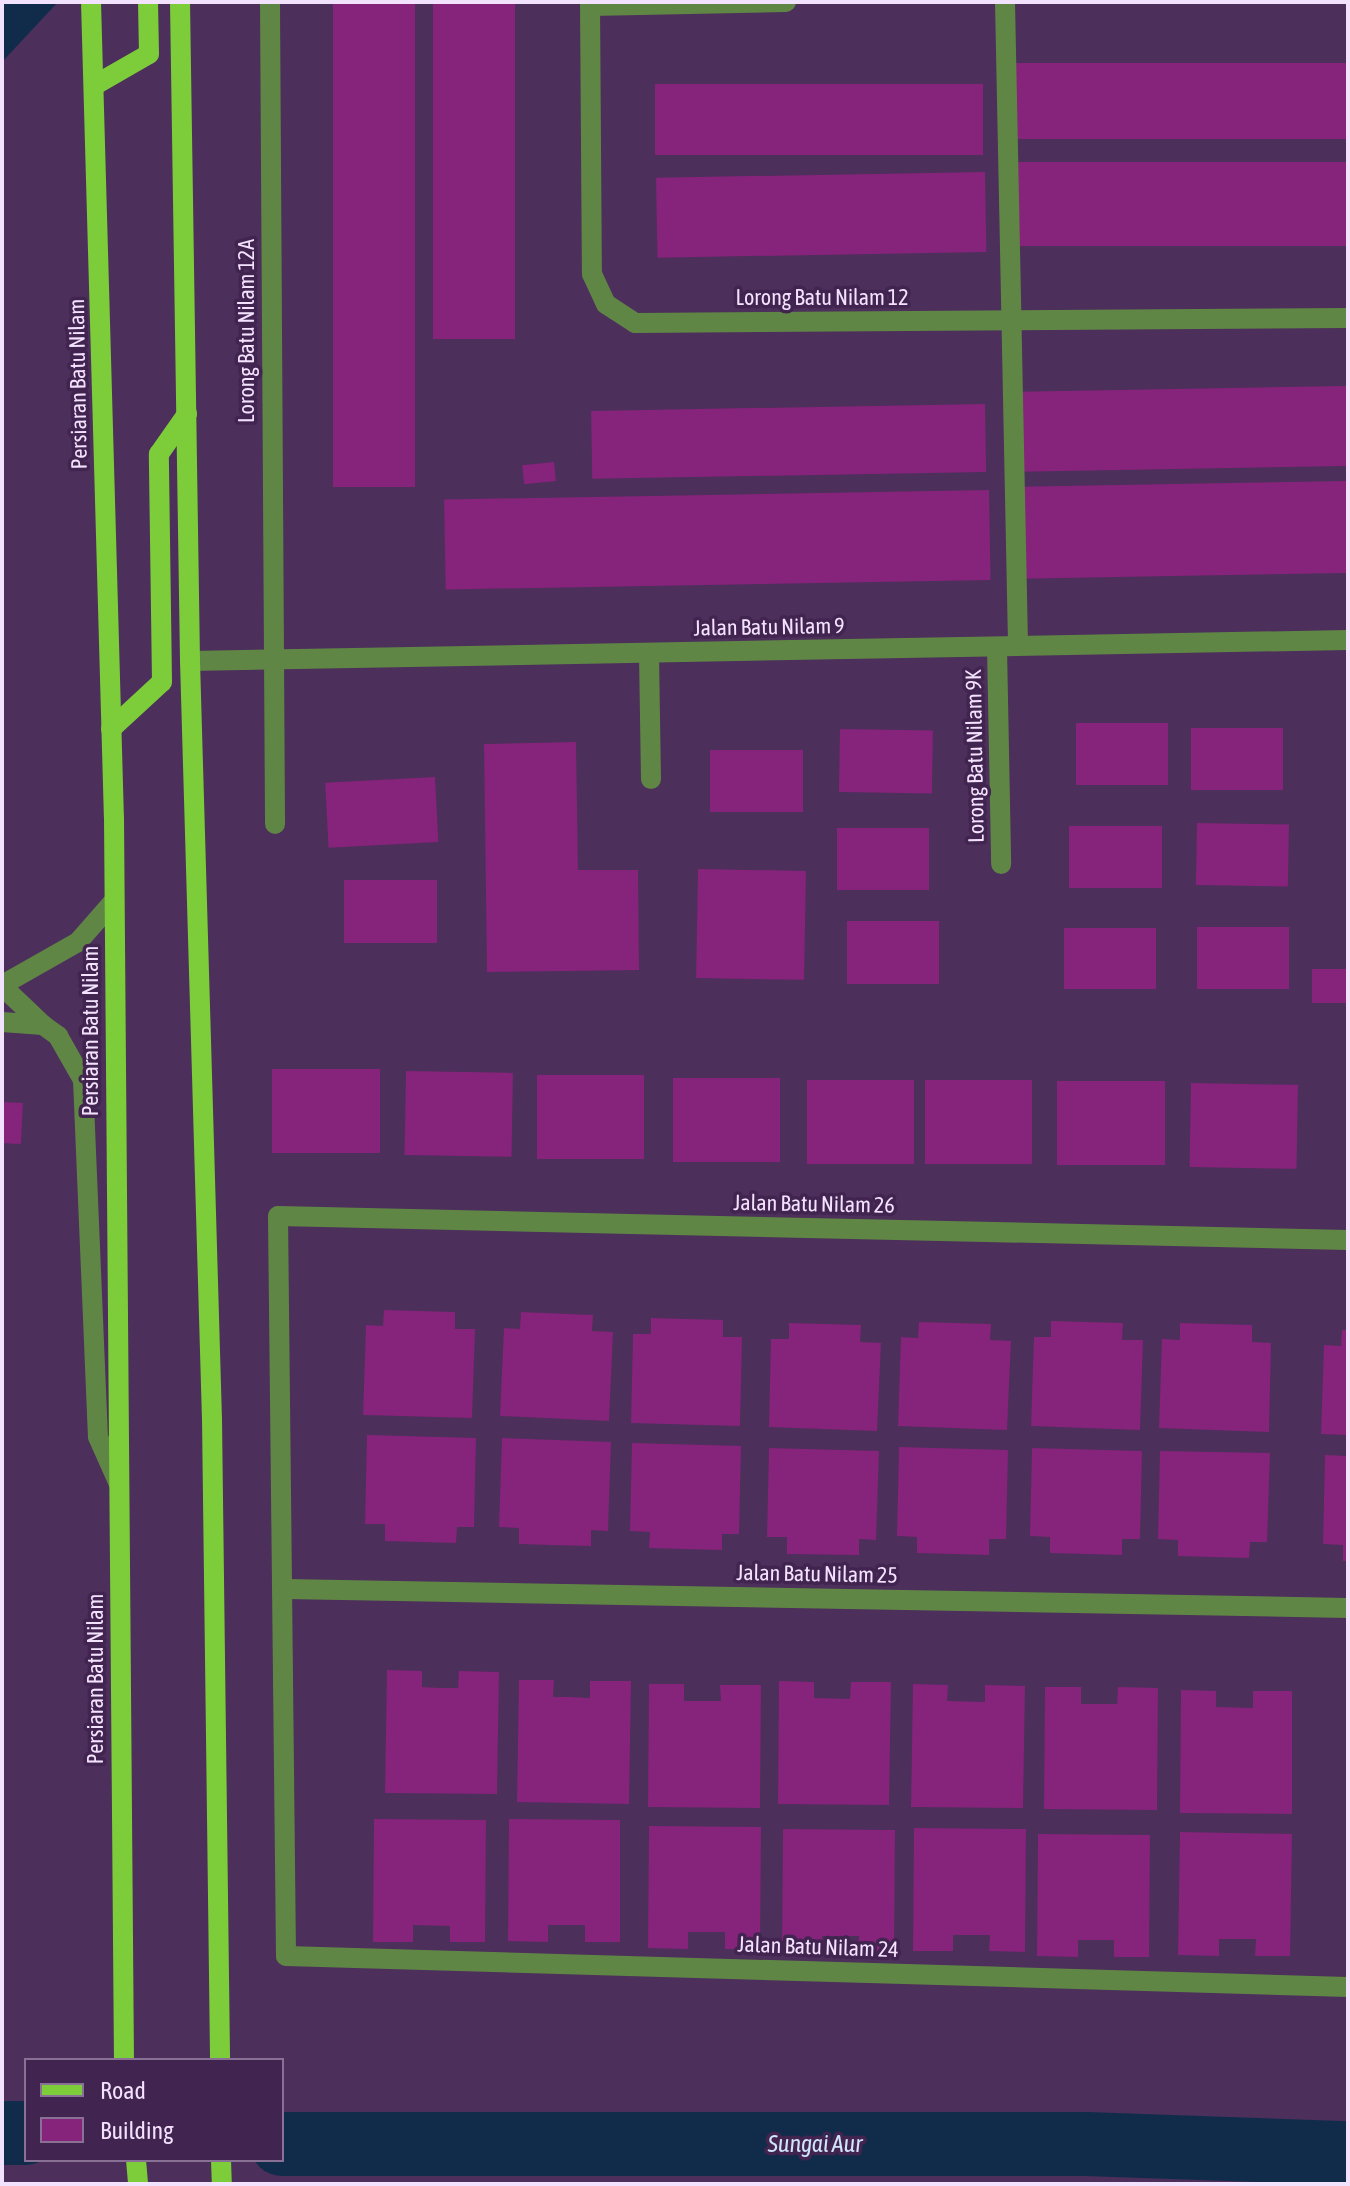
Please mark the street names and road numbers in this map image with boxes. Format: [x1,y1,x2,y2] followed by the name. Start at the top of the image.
[234,239,260,423] street label: Lorong Batu Nilam 12A
[735,285,909,311] street label: Lorong Batu Nilam 12
[63,298,93,470] street label: Persiaran Batu Nilam
[693,612,845,642] street label: Jalan Batu Nilam 9
[960,669,990,843] street label: Lorong Batu Nilam 9K
[78,946,104,1116] street label: Persiaran Batu Nilam
[733,1189,895,1219] street label: Jalan Batu Nilam 26
[736,1559,898,1589] street label: Jalan Batu Nilam 25
[83,1594,109,1764] street label: Persiaran Batu Nilam
[737,1931,899,1963] street label: Jalan Batu Nilam 24

